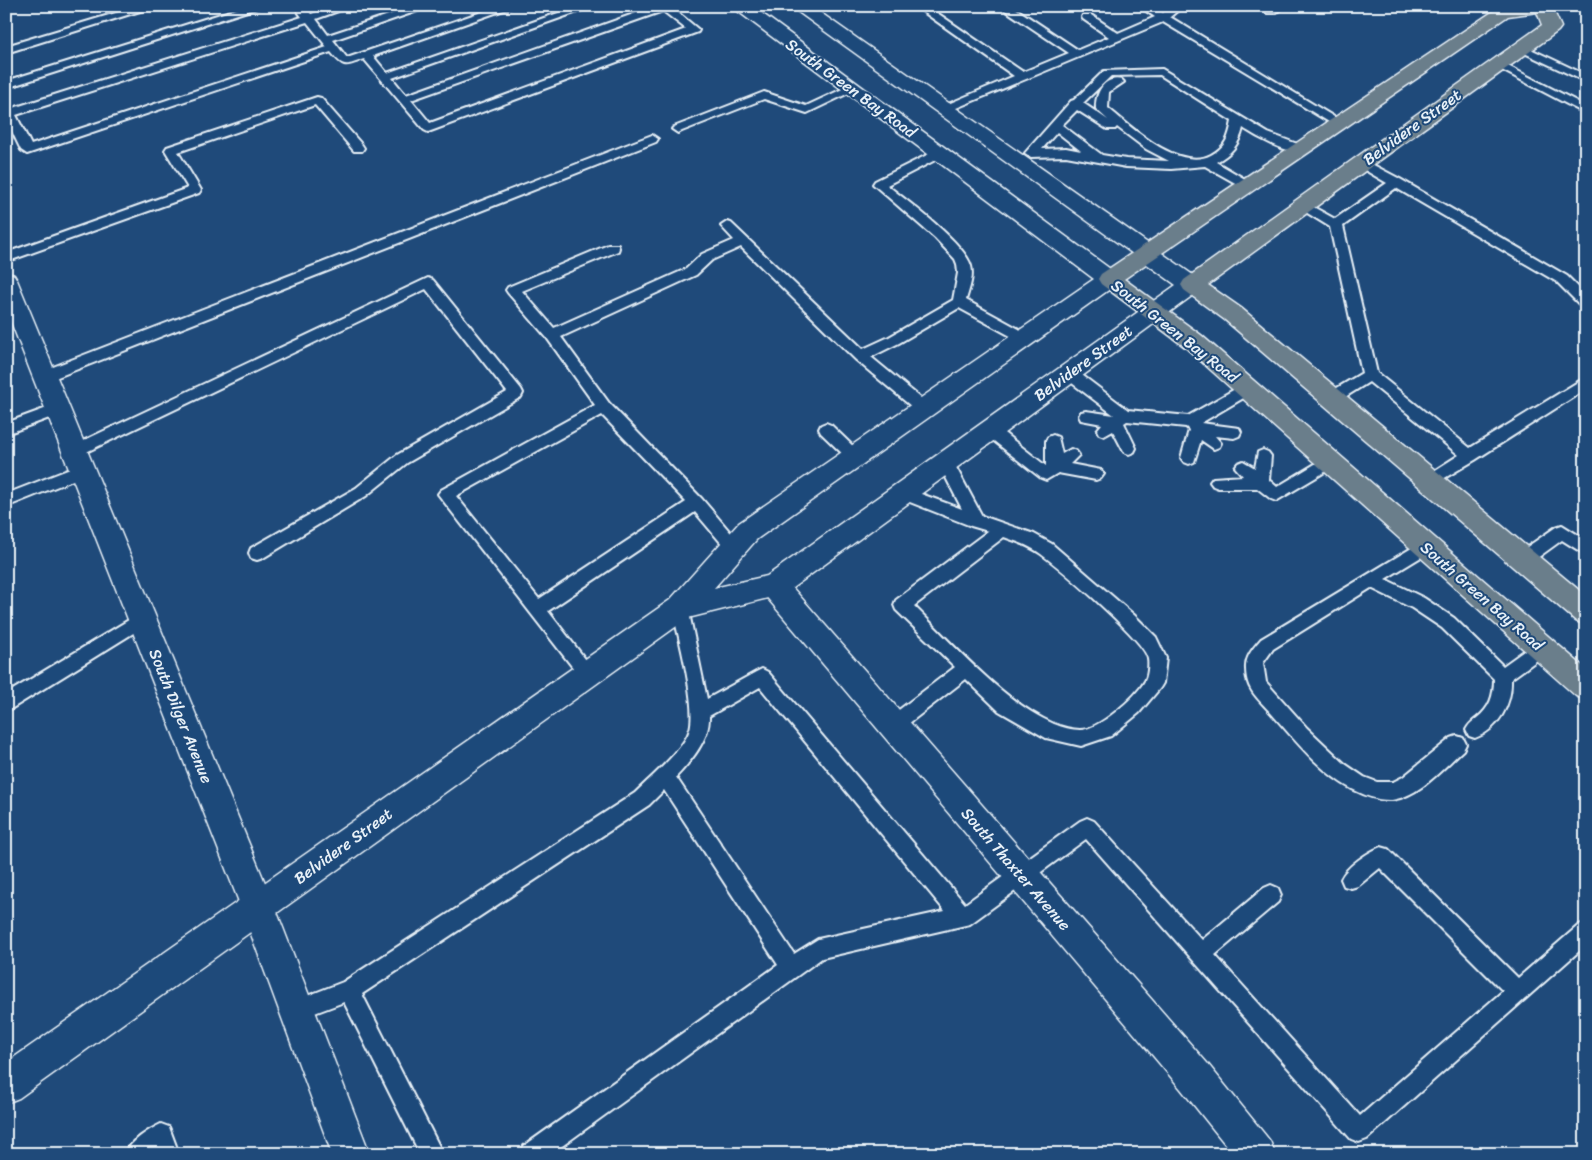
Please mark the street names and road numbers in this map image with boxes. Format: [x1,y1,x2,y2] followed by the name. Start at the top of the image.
[779,30,924,147] street label: South Green Bay Road
[1356,81,1468,173] street label: Belvidere Street
[1104,271,1247,392] street label: South Green Bay Road
[1027,317,1139,409] street label: Belvidere Street
[1413,534,1552,659] street label: South Green Bay Road
[141,644,221,788] street label: South Dilger Avenue
[287,800,399,892] street label: Belvidere Street
[954,800,1078,938] street label: South Thaxter Avenue

